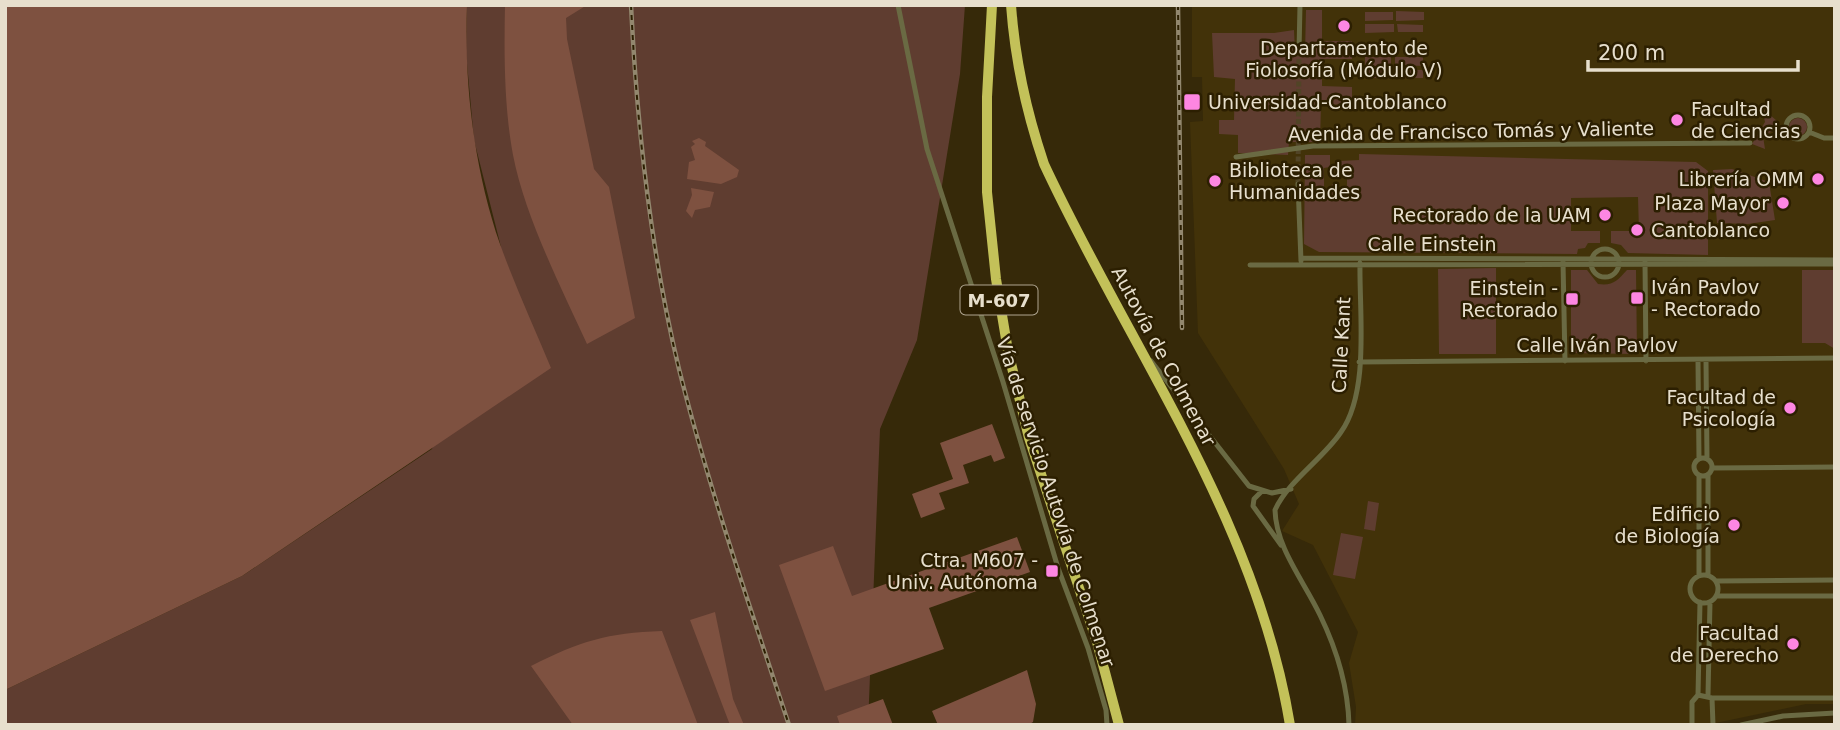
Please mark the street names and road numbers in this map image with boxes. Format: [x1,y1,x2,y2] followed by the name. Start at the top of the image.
[1288,117,1654,145] street label: Avenida de Francisco Tomás y Valiente
[1368,233,1496,255] street label: Calle Einstein
[1107,263,1221,450] street label: Autovía de Colmenar
[960,286,1038,314] road number: M-607
[1327,296,1355,394] street label: Calle Kant
[1516,334,1678,356] street label: Calle Iván Pavlov
[992,335,1120,670] street label: Vía de servicio Autovía de Colmenar

